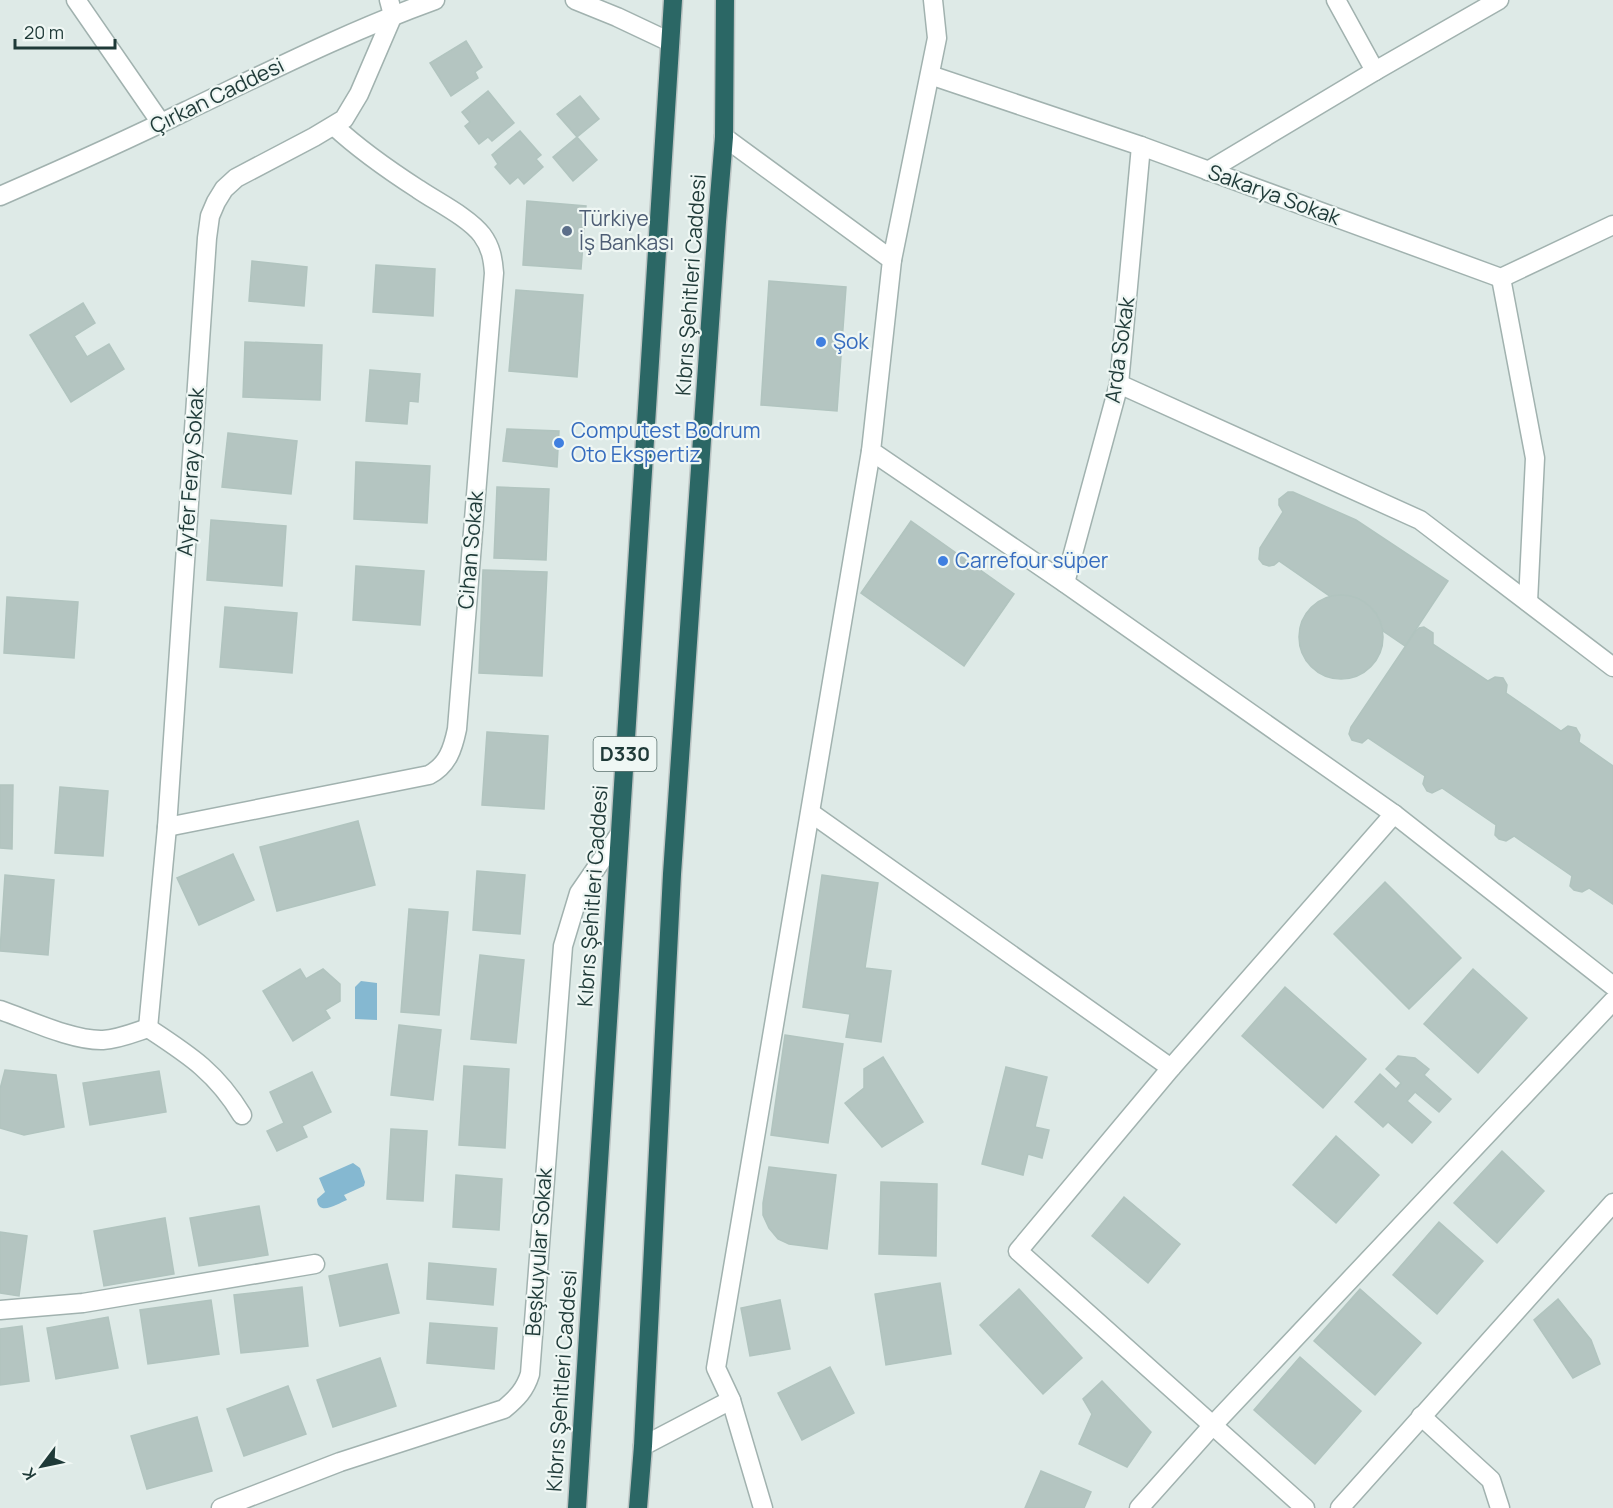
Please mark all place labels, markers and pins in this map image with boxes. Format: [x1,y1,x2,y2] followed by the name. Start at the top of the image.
[579,204,674,256] place label: Türkiye İş Bankası
[560,224,574,238] marker: Türkiye İş Bankası
[833,327,869,355] place label: Şok
[814,335,828,349] marker: Şok
[571,416,761,468] place label: Computest Bodrum Oto Ekspertiz
[552,436,566,450] marker: Computest Bodrum Oto Ekspertiz
[955,546,1109,574] place label: Carrefour süper
[936,554,950,568] marker: Carrefour süper

